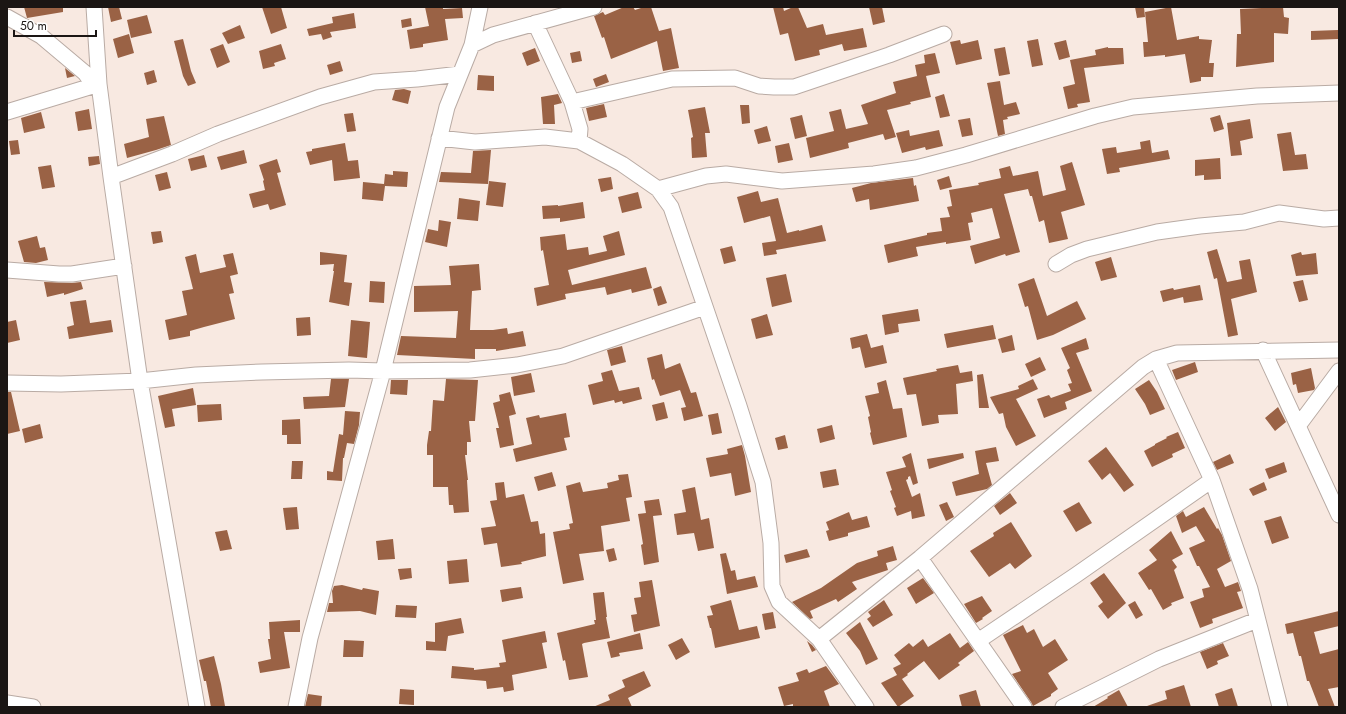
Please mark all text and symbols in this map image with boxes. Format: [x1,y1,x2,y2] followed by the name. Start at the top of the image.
[14,12,96,38] scale bar
[20,17,47,35] text: 50 m

